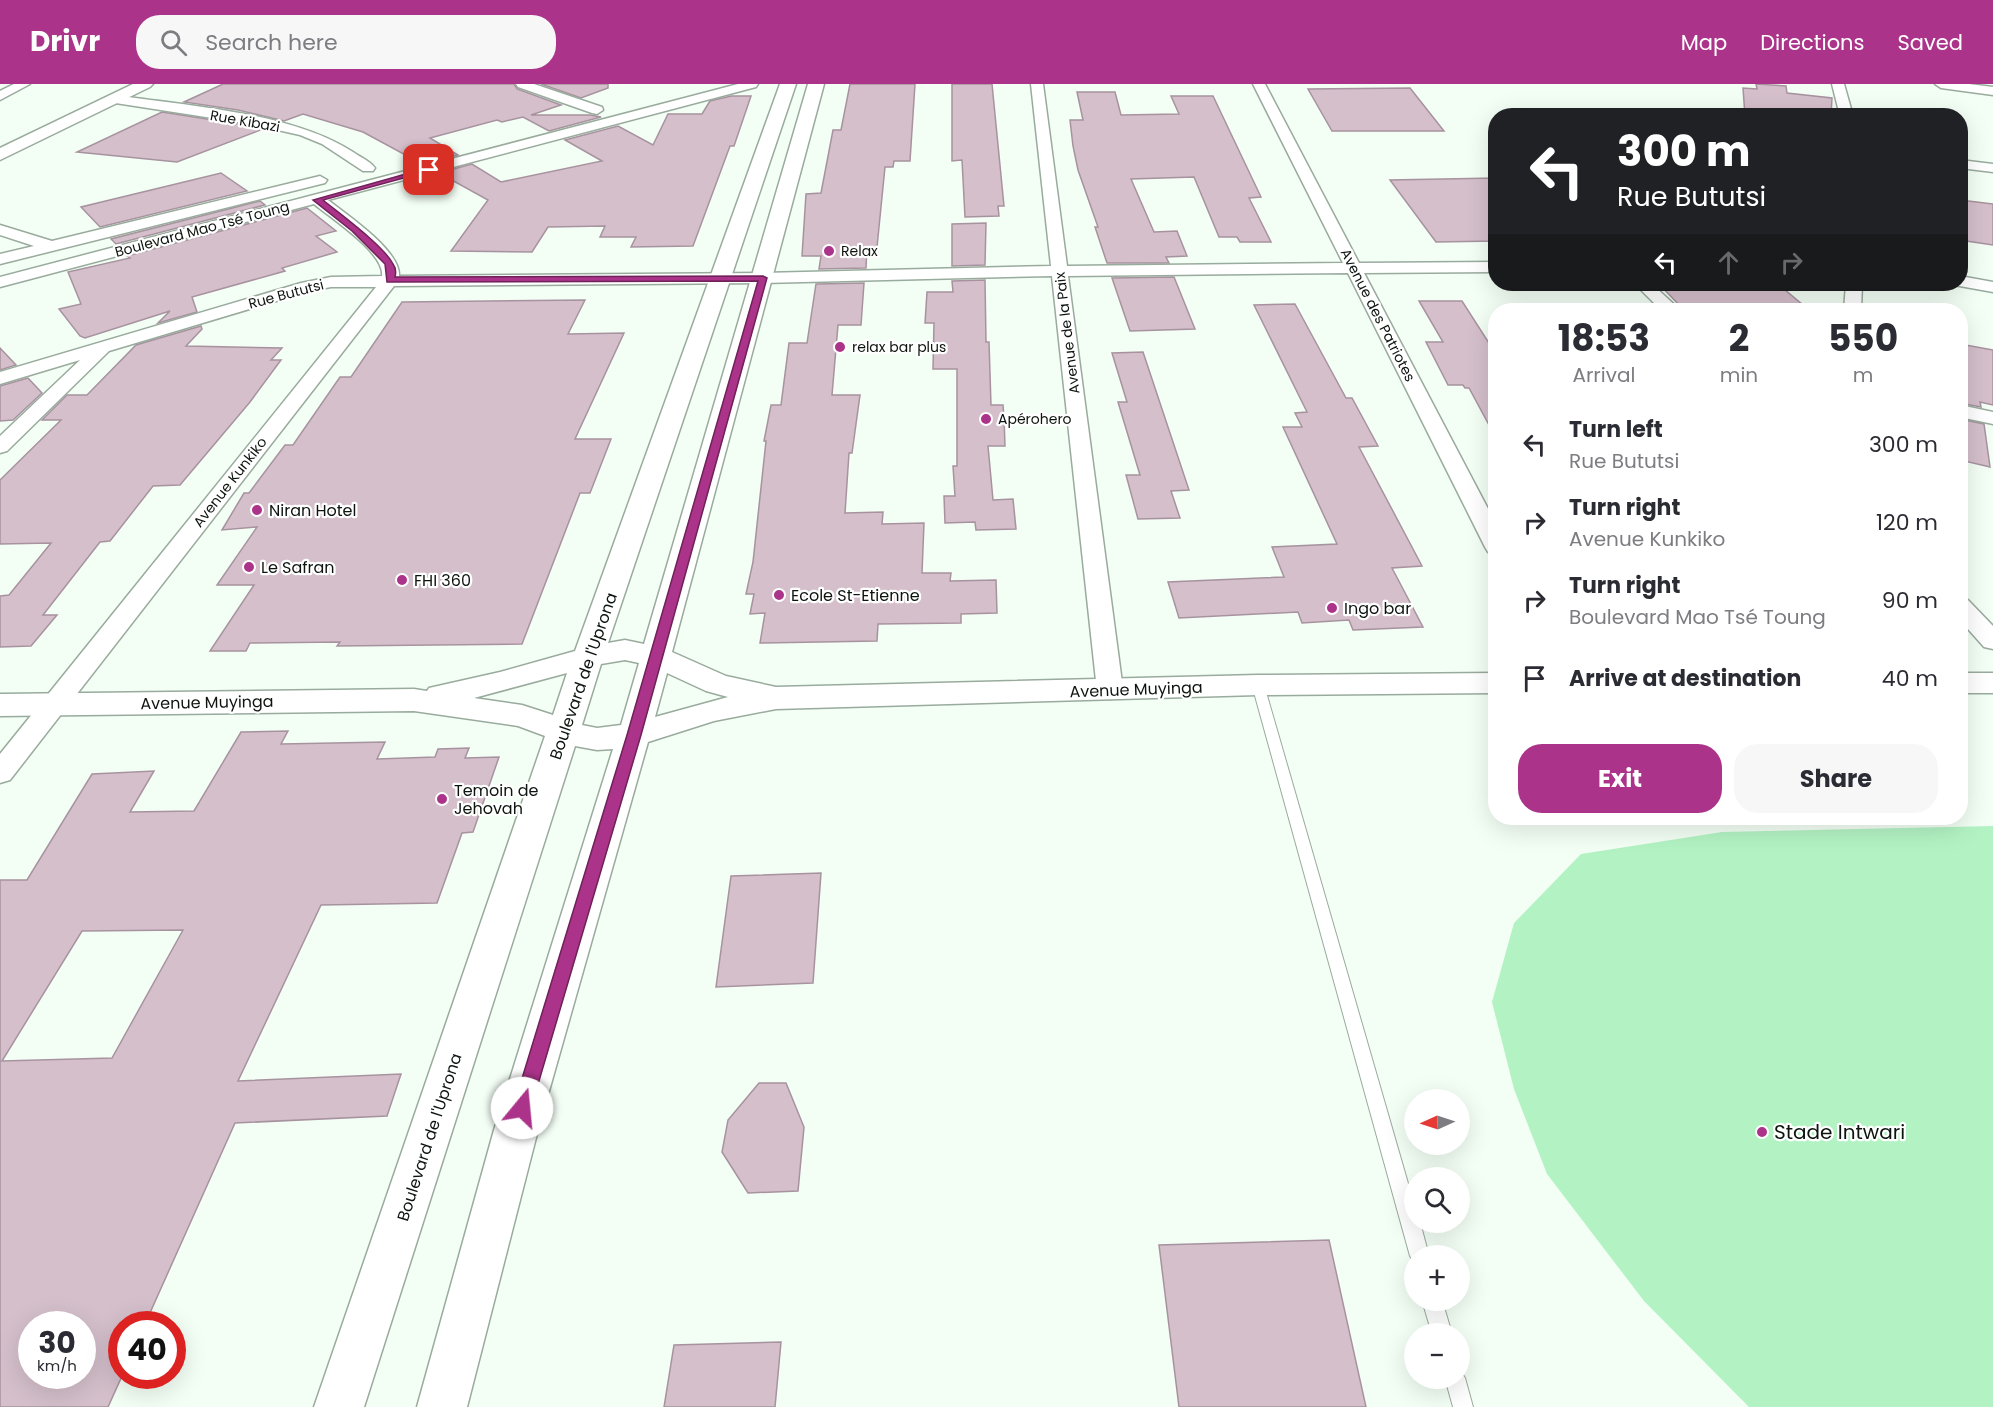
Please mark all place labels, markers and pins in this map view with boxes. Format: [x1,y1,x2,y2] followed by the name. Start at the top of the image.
[403,144,454,195] pin
[841,241,878,261] place label: Relax
[822,244,836,258] marker: Relax
[852,337,946,357] place label: relax bar plus
[833,340,847,354] marker: relax bar plus
[998,409,1072,429] place label: Apérohero
[979,412,993,426] marker: Apérohero
[269,499,356,522] place label: Niran Hotel
[250,503,264,517] marker: Niran Hotel
[261,556,335,579] place label: Le Safran
[242,560,256,574] marker: Le Safran
[414,569,471,592] place label: FHI 360
[395,573,409,587] marker: FHI 360
[791,584,920,607] place label: Ecole St-Etienne
[772,588,786,602] marker: Ecole St-Etienne
[1344,597,1411,620] place label: Ingo bar
[1325,601,1339,615] marker: Ingo bar
[454,779,539,820] place label: Temoin de Jehovah
[435,792,449,806] marker: Temoin de Jehovah
[1774,1118,1905,1146] place label: Stade Intwari
[1755,1125,1769,1139] marker: Stade Intwari

